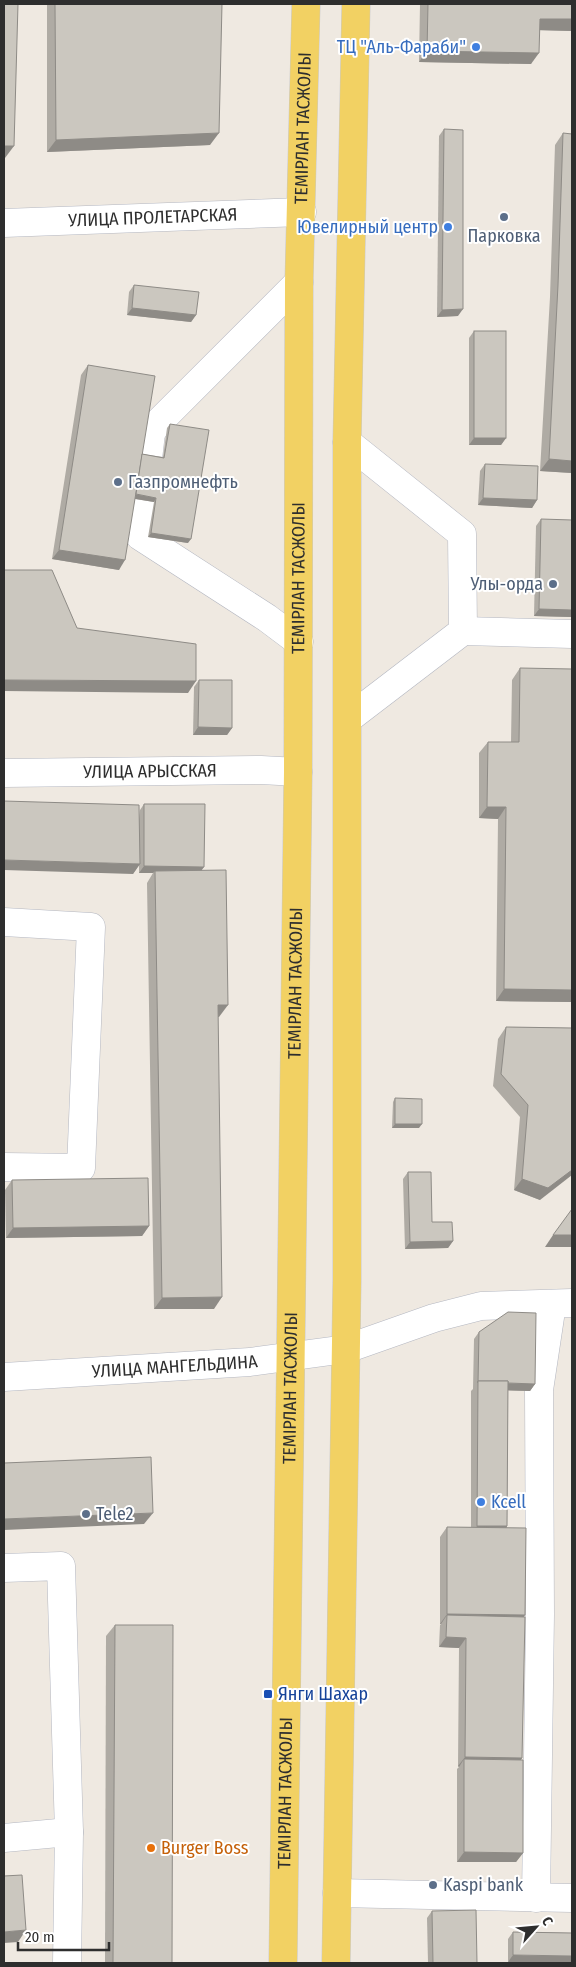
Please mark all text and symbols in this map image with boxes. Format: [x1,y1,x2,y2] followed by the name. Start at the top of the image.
[337,36,466,58] place label: ТЦ "Аль-Фараби"
[470,41,482,53] marker: ТЦ "Аль-Фараби"
[290,52,316,204] street label: ТЕМІРЛАН ТАСЖОЛЫ
[67,203,238,232] street label: УЛИЦА ПРОЛЕТАРСКАЯ
[498,211,510,223] marker: Парковка
[297,216,438,238] place label: Ювелирный центр
[442,221,454,233] marker: Ювелирный центр
[467,225,541,247] place label: Парковка
[128,471,238,493] place label: Газпромнефть
[112,476,124,488] marker: Газпромнефть
[287,502,310,654] street label: ТЕМІРЛАН ТАСЖОЛЫ
[470,573,543,595] place label: Улы-орда
[547,578,559,590] marker: Улы-орда
[82,760,217,783] street label: УЛИЦА АРЫССКАЯ
[283,907,307,1059] street label: ТЕМІРЛАН ТАСЖОЛЫ
[278,1312,302,1464] street label: ТЕМІРЛАН ТАСЖОЛЫ
[90,1350,259,1383] street label: УЛИЦА МАНГЕЛЬДИНА
[491,1491,526,1513] place label: Kcell
[475,1496,487,1508] marker: Kcell
[96,1503,133,1525] place label: Tele2
[80,1508,92,1520] marker: Tele2
[278,1683,368,1705] place label: Янги Шахар
[262,1688,274,1700] marker: Янги Шахар
[273,1717,297,1869] street label: ТЕМІРЛАН ТАСЖОЛЫ
[161,1837,249,1859] place label: Burger Boss
[145,1842,157,1854] marker: Burger Boss
[443,1874,524,1896] place label: Kaspi bank
[427,1879,439,1891] marker: Kaspi bank
[511,1902,561,1952] north arrow
[538,1914,557,1929] text: С
[18,1920,109,1952] scale bar
[25,1928,55,1946] text: 20 m

